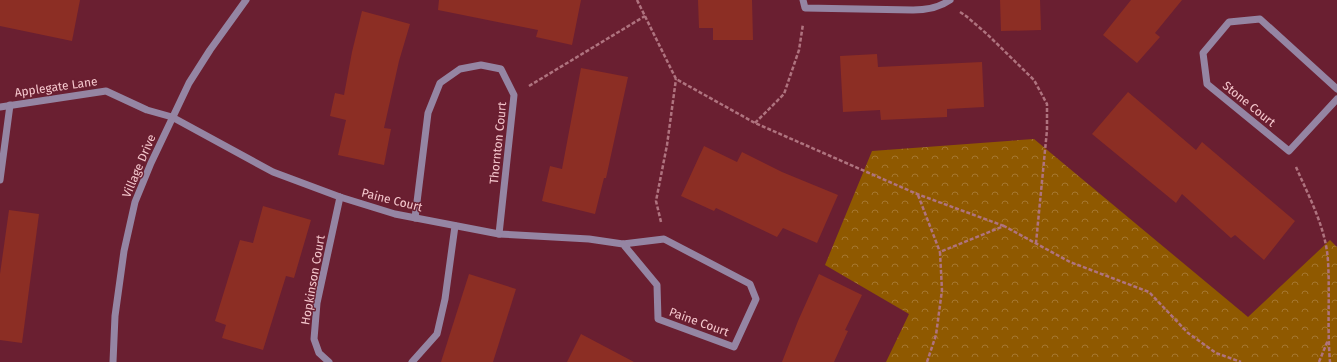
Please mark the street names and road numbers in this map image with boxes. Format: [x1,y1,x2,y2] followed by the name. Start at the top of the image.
[14,74,98,100] street label: Applegate Lane
[1220,78,1279,130] street label: Stone Court
[487,100,509,185] street label: Thornton Court
[119,132,159,200] street label: Village Drive
[360,186,425,215] street label: Paine Court
[298,233,328,326] street label: Hopkinson Court
[667,305,731,339] street label: Paine Court

